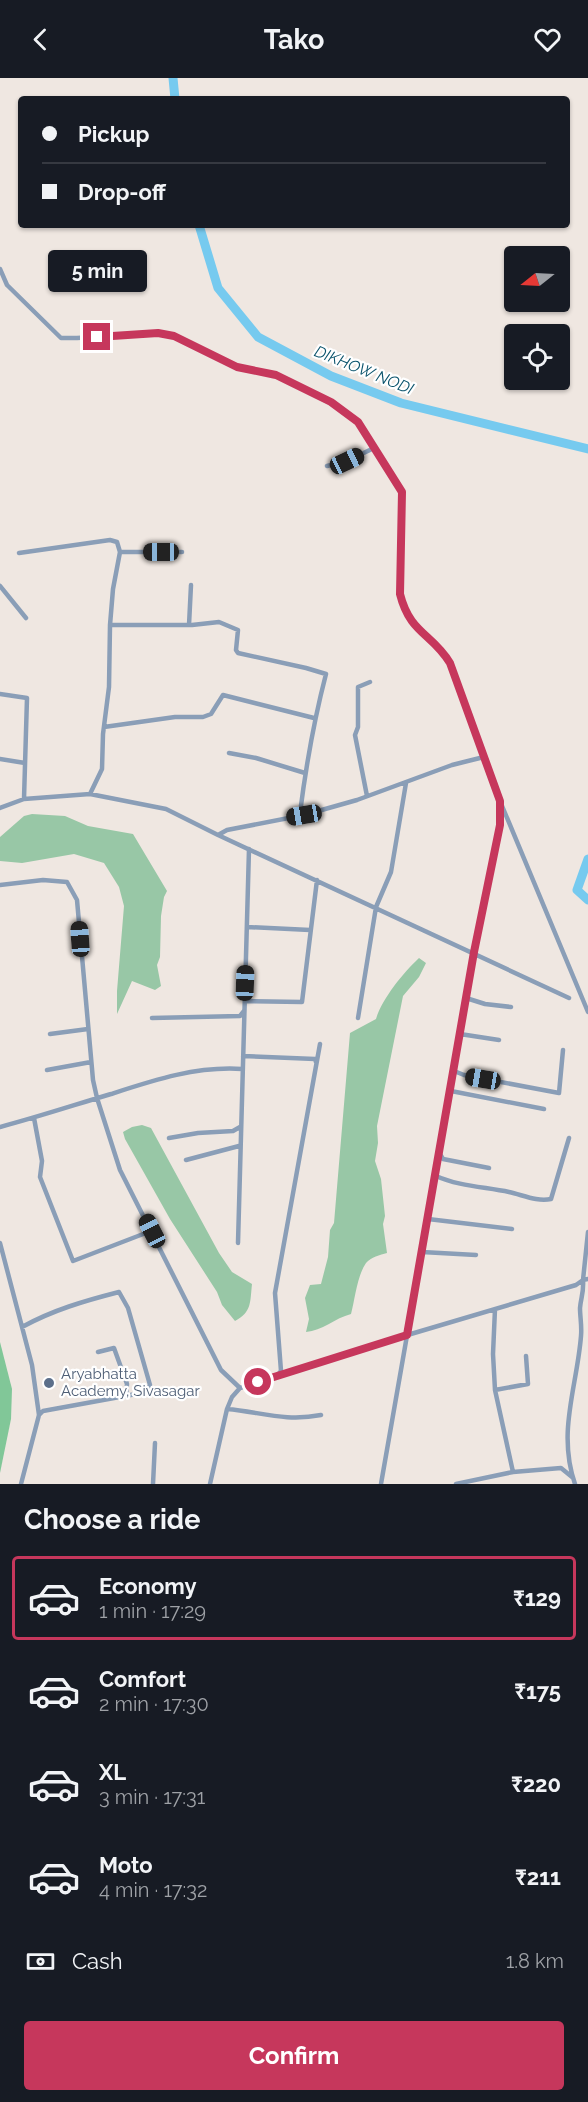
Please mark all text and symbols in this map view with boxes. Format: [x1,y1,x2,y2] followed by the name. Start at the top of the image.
[24,23,57,56] icon: back
[531,23,564,56] icon: heart
[264,24,324,55] text: Tako
[78,121,150,147] text: Pickup
[78,179,166,205] text: Drop-off
[504,246,570,312] north arrow
[504,246,570,390] map controls
[48,250,146,292] callout: 5 min
[72,259,123,283] text: 5 min
[83,323,110,350] route end
[504,324,570,390] button: locate
[312,342,416,398] water label: DIKHOW NODI
[327,445,367,477] car
[143,543,179,561] car
[285,803,323,827] car
[70,920,90,958] car
[235,965,255,1001] car
[464,1067,502,1091] car
[136,1211,168,1251] car
[61,1365,200,1400] place label: Aryabhatta Academy, Sivasagar
[244,1368,271,1395] route start
[42,1376,56,1390] marker: Aryabhatta Academy, Sivasagar
[24,1504,200,1535] text: Choose a ride
[27,1571,81,1625] icon: car
[99,1573,197,1599] text: Economy
[513,1585,561,1611] text: ₹129
[99,1599,206,1623] text: 1 min · 17:29
[27,1664,81,1718] icon: car
[99,1666,186,1692] text: Comfort
[514,1678,561,1704] text: ₹175
[99,1692,209,1716] text: 2 min · 17:30
[27,1757,81,1811] icon: car
[99,1759,126,1785] text: XL
[511,1771,561,1797] text: ₹220
[99,1785,205,1809] text: 3 min · 17:31
[27,1850,81,1904] icon: car
[99,1852,153,1878] text: Moto
[515,1864,561,1890] text: ₹211
[99,1878,207,1902] text: 4 min · 17:32
[24,1945,57,1978] icon: cash
[72,1948,123,1974] text: Cash
[506,1949,564,1973] text: 1.8 km
[24,2021,564,2090] button: Confirm

